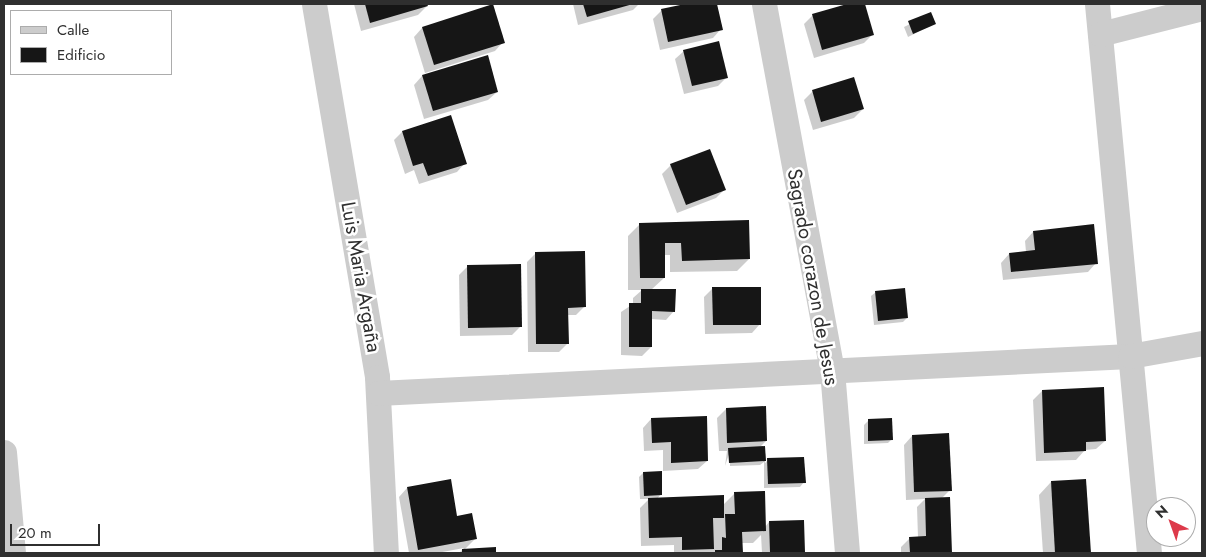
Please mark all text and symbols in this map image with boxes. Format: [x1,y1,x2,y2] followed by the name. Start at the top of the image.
[10,10,172,75] legend
[57,19,89,41] text: Calle
[57,44,105,66] text: Edificio
[782,167,844,387] street label: Sagrado corazon de Jesus
[336,200,386,354] street label: Luis Maria Argaña
[1146,497,1196,547] north arrow
[1151,500,1172,523] text: N
[12,514,102,546] scale bar
[18,522,52,544] text: 20 m

